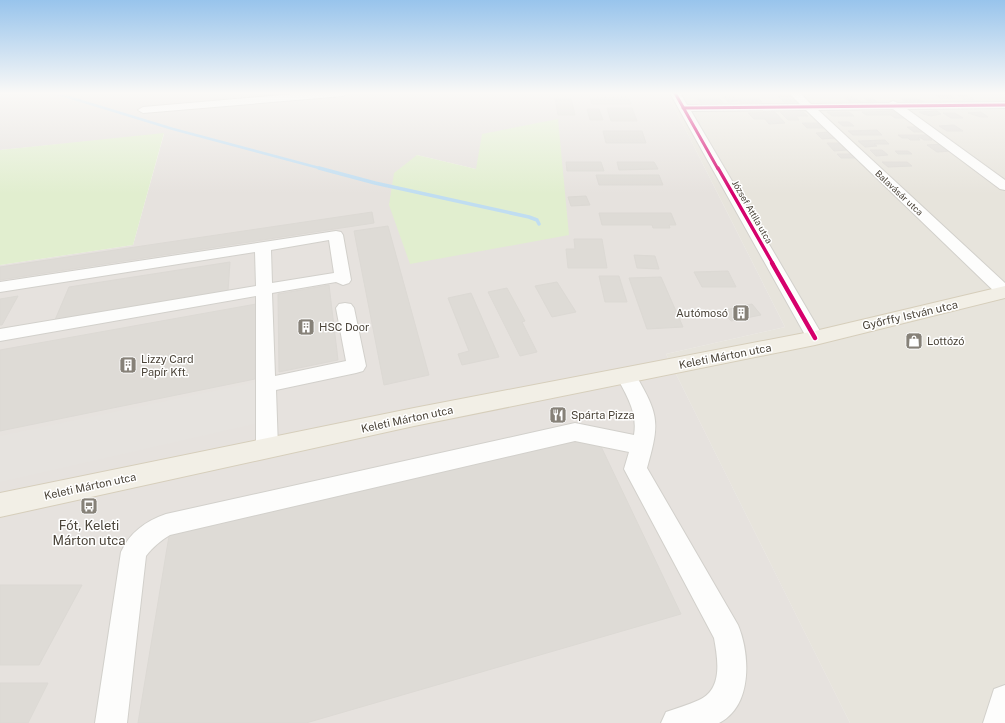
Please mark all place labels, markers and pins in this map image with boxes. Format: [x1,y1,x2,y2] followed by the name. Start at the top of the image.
[731,303,751,323] building icon: Autómosó
[676,307,728,319] place label: Autómosó
[296,317,316,337] building icon: HSC Door
[319,321,369,333] place label: HSC Door
[904,331,924,351] shop icon: Lottózó
[927,335,965,347] place label: Lottózó
[141,353,194,378] place label: Lizzy Card Papír Kft.
[118,355,138,375] building icon: Lizzy Card Papír Kft.
[548,405,568,425] restaurant icon: Spárta Pizza
[571,409,635,421] place label: Spárta Pizza
[79,496,99,516] bus stop icon: Fót, Keleti Márton utca
[52,518,126,548] place label: Fót, Keleti Márton utca

